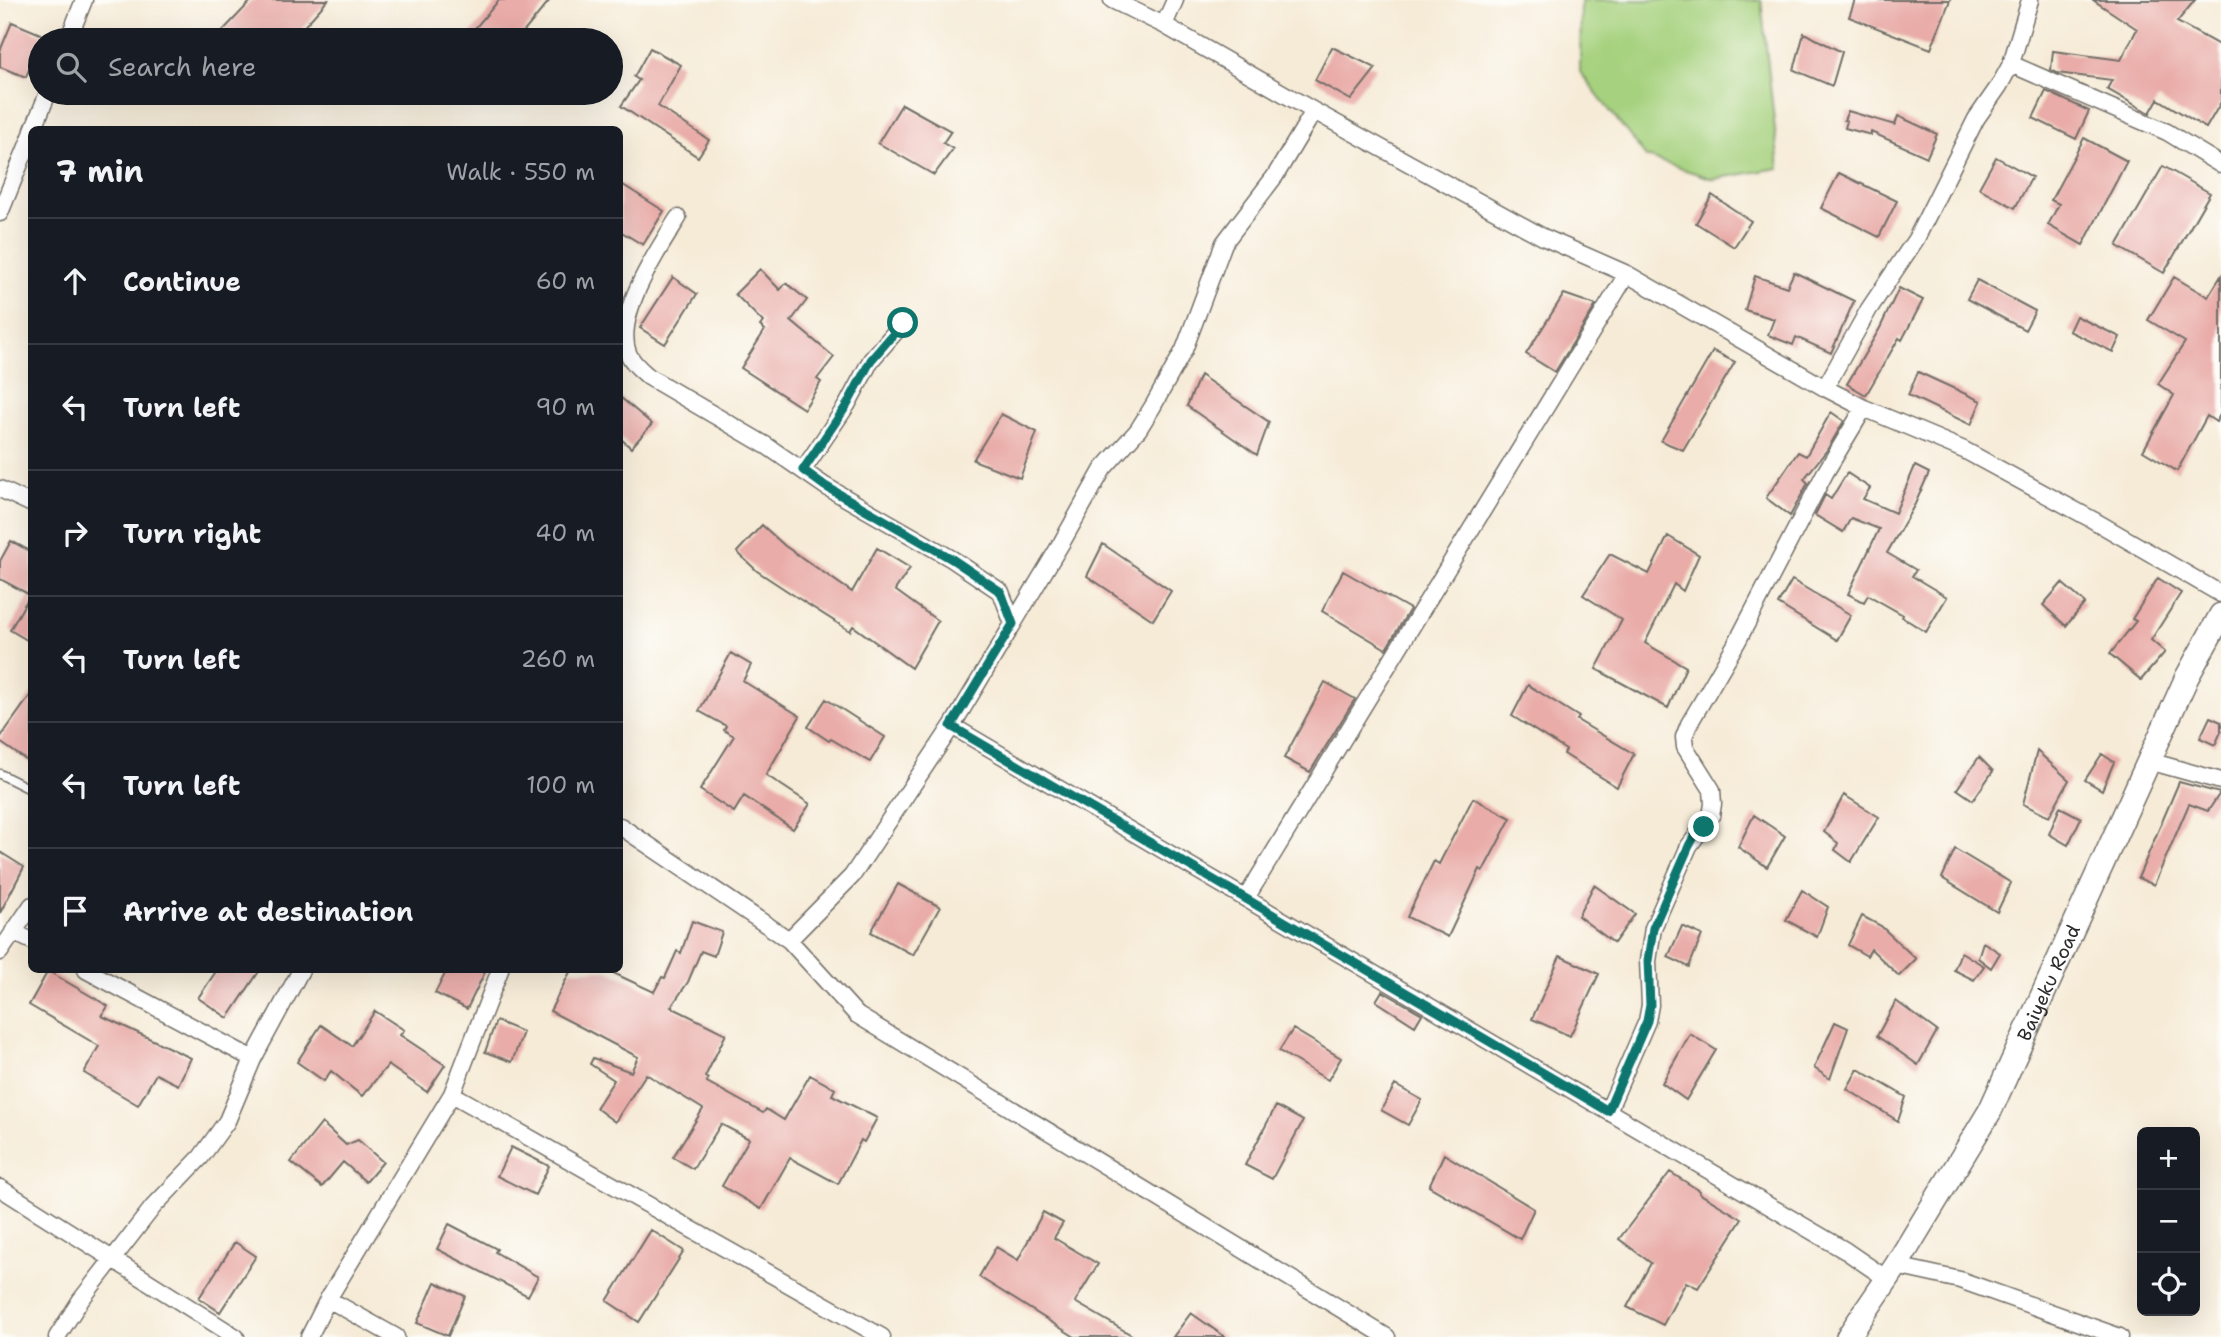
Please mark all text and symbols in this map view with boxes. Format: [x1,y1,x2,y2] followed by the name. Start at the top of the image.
[28,28,623,105] search box
[52,48,90,86] icon: search
[108,49,257,84] text: Search here
[56,151,143,192] text: 7 min
[446,157,595,187] text: Walk · 550 m
[56,262,94,300] icon: ahead
[123,264,241,299] text: Continue
[536,266,595,296] text: 60 m
[887,307,918,338] route start
[56,388,94,426] icon: left
[123,390,240,425] text: Turn left
[535,392,595,422] text: 90 m
[56,514,94,552] icon: right
[123,516,261,551] text: Turn right
[535,518,595,548] text: 40 m
[56,640,94,678] icon: left
[123,642,240,677] text: Turn left
[521,644,595,674] text: 260 m
[56,766,94,804] icon: left
[123,768,240,803] text: Turn left
[526,770,595,800] text: 100 m
[1688,811,1719,842] route end
[56,892,94,930] icon: arrive
[123,894,413,929] text: Arrive at destination
[2012,921,2086,1045] street label: Baiyeku Road
[2137,1127,2200,1316] map controls
[2137,1127,2200,1190] button: +
[2137,1190,2200,1253] button: −
[2137,1253,2200,1316] button: locate

